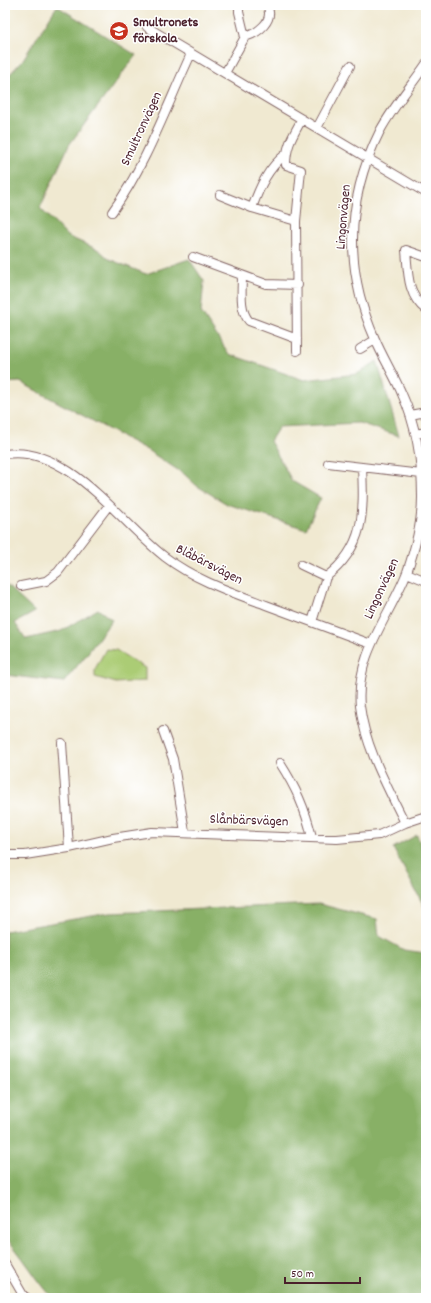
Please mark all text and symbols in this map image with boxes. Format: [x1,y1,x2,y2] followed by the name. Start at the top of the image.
[132,13,199,49] place label: Smultronets förskola
[108,20,130,42] school or university icon: Smultronets förskola
[116,89,168,169] street label: Smultronvägen
[331,184,357,250] street label: Lingonvägen
[172,540,246,590] street label: Blåbärsvägen
[359,555,405,623] street label: Lingonvägen
[209,810,289,832] street label: Slånbärsvägen
[285,1259,360,1285] scale bar
[291,1266,314,1283] text: 50 m

